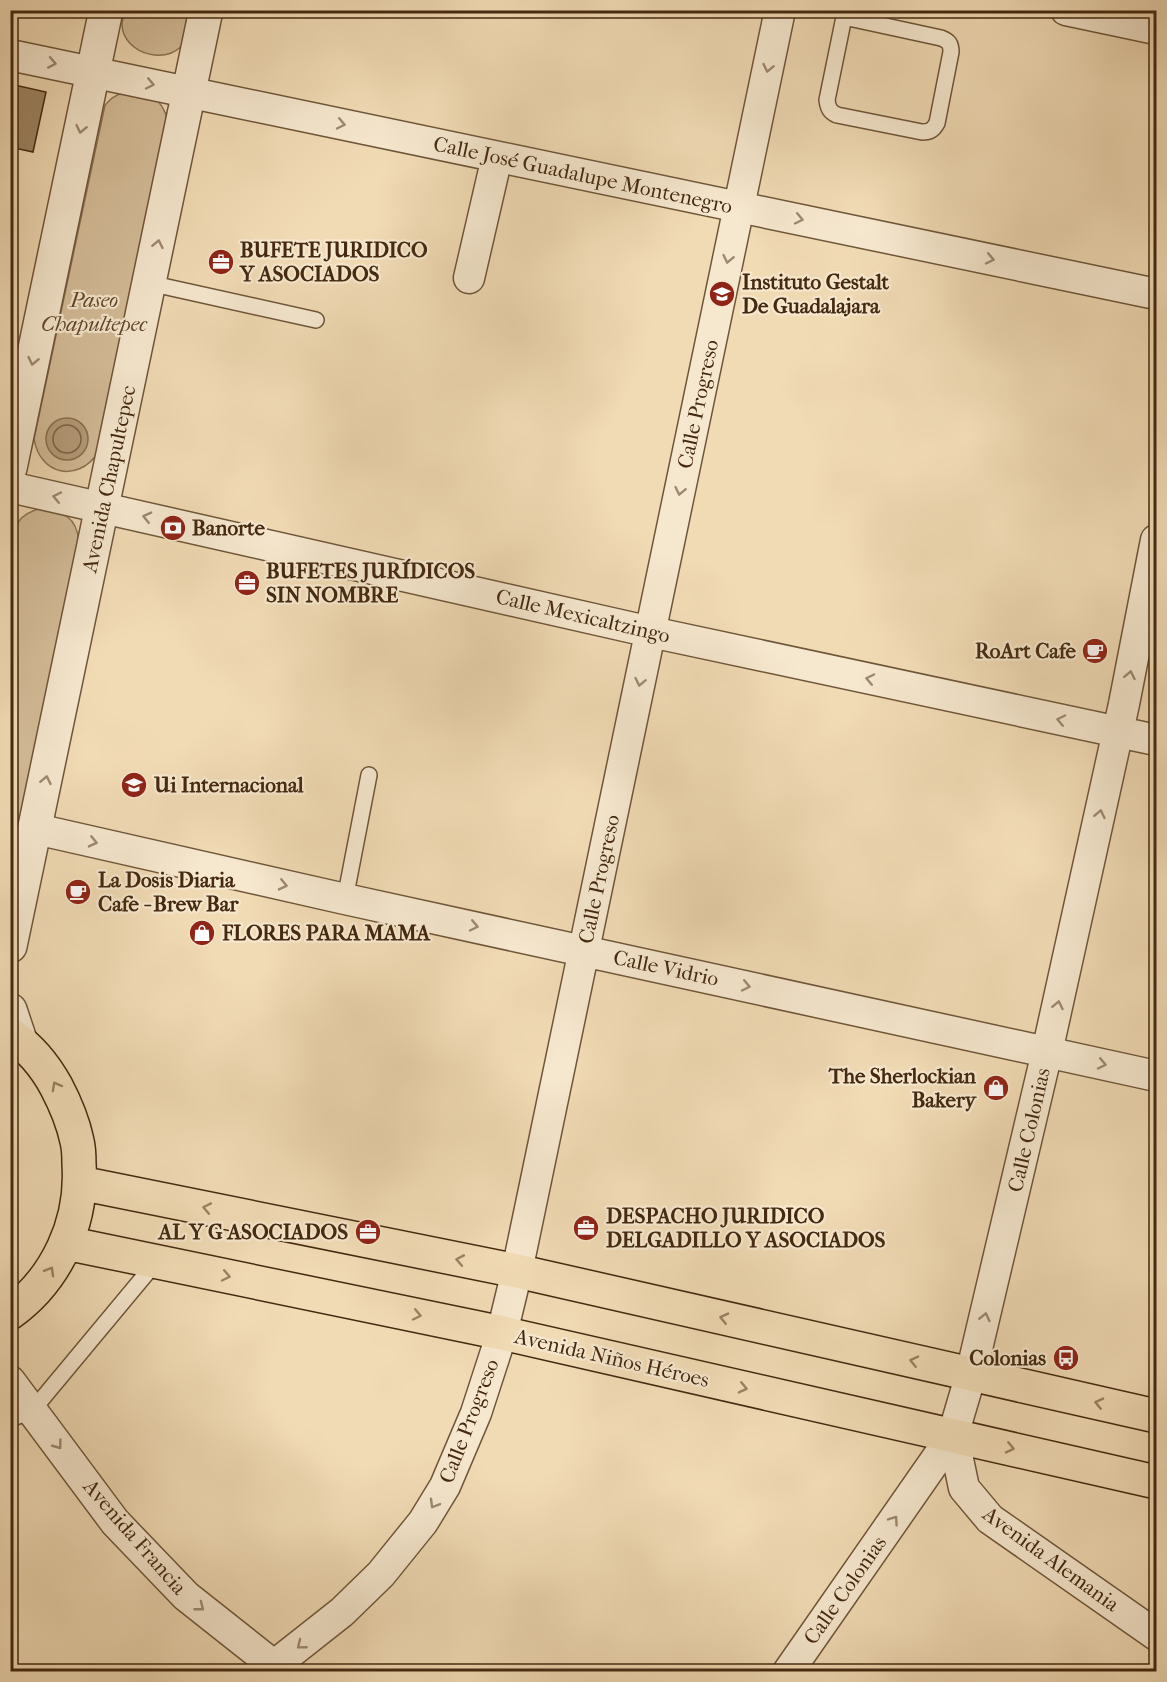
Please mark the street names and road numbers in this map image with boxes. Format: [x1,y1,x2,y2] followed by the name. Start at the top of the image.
[431,132,735,218] street label: Calle José Guadalupe Montenegro
[673,337,723,471] street label: Calle Progreso
[77,383,141,576] street label: Avenida Chapultepec
[494,584,672,648] street label: Calle Mexicaltzingo
[574,812,624,946] street label: Calle Progreso
[611,945,721,991] street label: Calle Vidrio
[1003,1065,1055,1194] street label: Calle Colonias
[511,1324,712,1392] street label: Avenida Niños Héroes
[434,1355,504,1487] street label: Calle Progreso
[78,1474,192,1600] street label: Avenida Francia
[977,1501,1124,1617] street label: Avenida Alemania
[799,1531,891,1649] street label: Calle Colonias

